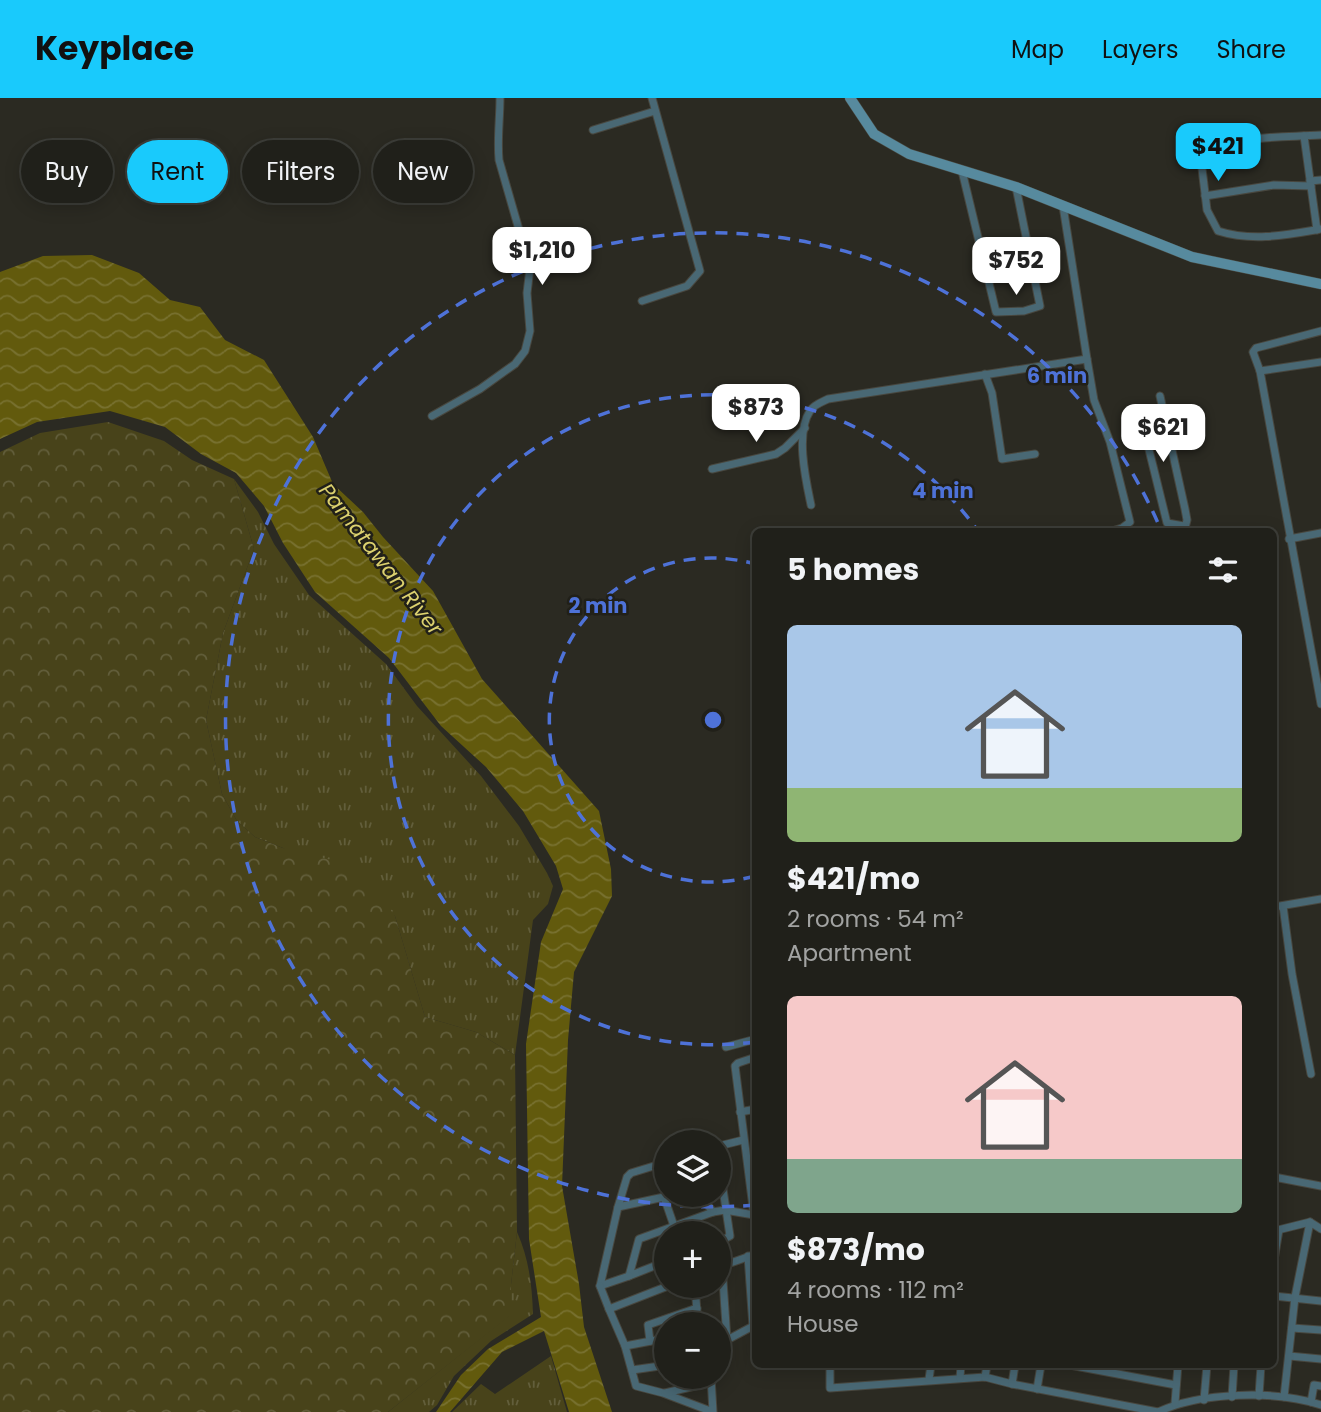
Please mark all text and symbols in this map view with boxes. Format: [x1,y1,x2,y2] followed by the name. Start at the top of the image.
[35,25,194,72] text: Keyplace
[1011,33,1064,66] text: Map
[1102,33,1178,66] text: Layers
[1216,33,1286,66] text: Share
[1177,123,1259,183] pin: $421
[1192,130,1244,162] text: $421
[21,140,113,203] chip: Buy
[127,140,228,203] chip: Rent
[242,140,359,203] chip: Filters
[373,140,473,203] chip: New
[485,228,599,287] pin: $1,210
[508,234,576,266] text: $1,210
[975,238,1057,297] pin: $752
[988,244,1044,276] text: $752
[1027,361,1087,390] text: 6 min
[715,384,797,444] pin: $873
[728,391,784,423] text: $873
[1122,404,1204,464] pin: $621
[1137,411,1189,443] text: $621
[912,476,974,505] text: 4 min
[312,477,450,642] water label: Pamatawan River
[787,548,919,591] text: 5 homes
[1204,551,1242,589] icon: filters
[568,591,628,620] text: 2 min
[952,671,1078,797] icon: home
[701,708,725,732] centre of rings
[787,857,920,900] text: $421/mo
[787,903,964,935] text: 2 rooms · 54 m²
[787,937,912,969] text: Apartment
[952,1042,1078,1168] icon: home
[654,1130,731,1389] map controls
[654,1130,731,1207] button: layers
[654,1221,731,1298] button: +
[787,1228,925,1271] text: $873/mo
[787,1274,964,1306] text: 4 rooms · 112 m²
[787,1308,859,1340] text: House
[654,1312,731,1389] button: −

